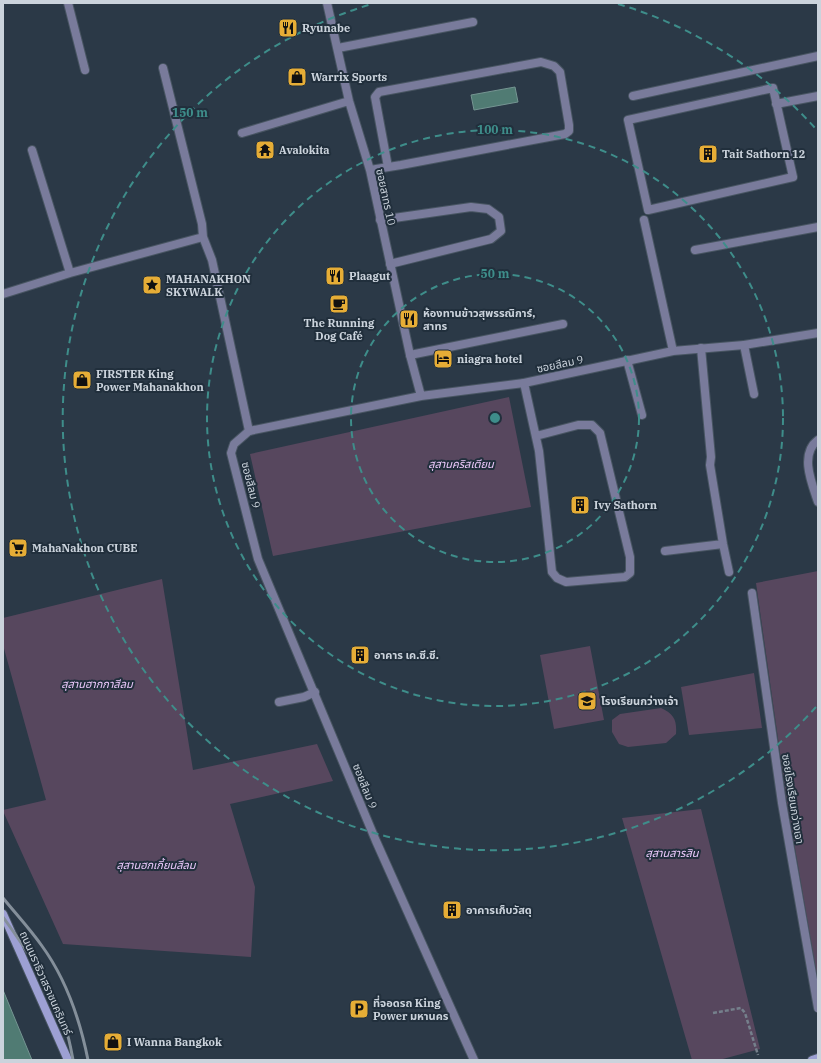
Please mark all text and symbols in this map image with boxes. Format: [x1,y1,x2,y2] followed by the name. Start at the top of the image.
[277,17,299,39] restaurant icon: Ryunabe
[302,21,350,35] place label: Ryunabe
[286,66,308,88] shop icon: Warrix Sports
[311,70,388,84] place label: Warrix Sports
[172,105,208,120] text: 150 m
[477,122,513,137] text: 100 m
[254,139,276,161] temple icon: Avalokita
[279,143,330,157] place label: Avalokita
[697,143,719,165] building icon: Tait Sathorn 12
[722,147,805,161] place label: Tait Sathorn 12
[373,167,399,227] street label: ซอยสาทร 10
[324,265,346,287] restaurant icon: Plaagut
[481,266,510,281] text: 50 m
[349,269,390,283] place label: Plaagut
[166,272,251,299] place label: MAHANAKHON SKYWALK
[141,274,163,296] place icon: MAHANAKHON SKYWALK
[328,293,350,315] cafe icon: The Running Dog Café
[423,306,535,333] place label: ห้องทานข้าวสุพรรณิการ์, สาทร
[398,308,420,330] restaurant icon: ห้องทานข้าวสุพรรณิการ์, สาทร
[304,316,375,343] place label: The Running Dog Café
[432,348,454,370] hotel icon: niagra hotel
[457,352,523,366] place label: niagra hotel
[535,352,585,376] street label: ซอยสีลม 9
[96,367,204,394] place label: FIRSTER King Power Mahanakhon
[71,369,93,391] shop icon: FIRSTER King Power Mahanakhon
[488,411,502,425] centre of rings
[428,457,495,471] park label: สุสานคริสเตียน
[238,460,264,510] street label: ซอยสีลม 9
[569,494,591,516] building icon: Ivy Sathorn
[594,498,657,512] place label: Ivy Sathorn
[7,537,29,559] supermarket icon: MahaNakhon CUBE
[32,541,137,555] place label: MahaNakhon CUBE
[349,644,371,666] building icon: อาคาร เค.ซี.ซี.
[374,648,439,662] place label: อาคาร เค.ซี.ซี.
[61,677,134,691] park label: สุสานฮากกาสีลม
[576,690,598,712] school or university icon: โรงเรียนกว่างเจ้า
[601,694,679,708] place label: โรงเรียนกว่างเจ้า
[779,753,807,845] street label: ซอยโรงเรียนกว่างเจา
[350,761,380,811] street label: ซอยสีลม 9
[646,846,700,860] park label: สุสานสารสิน
[116,857,197,872] park label: สุสานฮกเกี้ยนสีลม
[441,899,463,921] building icon: อาคารเก็บวัสดุ
[466,903,532,917] place label: อาคารเก็บวัสดุ
[17,929,75,1038] street label: ถนนนราธิวาสราชนครินทร์
[373,995,449,1023] place label: ที่จอดรถ King Power มหานคร
[348,998,370,1020] parking icon: ที่จอดรถ King Power มหานคร
[102,1031,124,1053] shop icon: I Wanna Bangkok
[127,1035,222,1049] place label: I Wanna Bangkok

